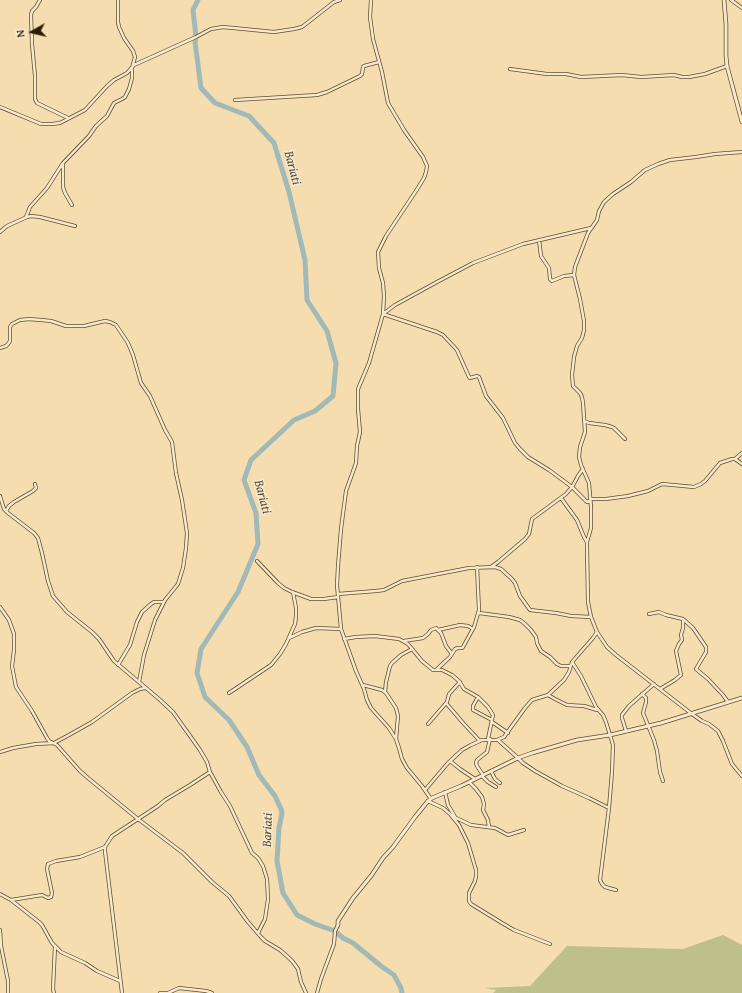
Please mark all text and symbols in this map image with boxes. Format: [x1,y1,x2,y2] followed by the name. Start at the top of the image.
[12,12,52,52] north arrow
[12,29,29,38] text: N
[280,149,304,187] water label: Bariati
[250,478,274,516] water label: Bariati
[260,813,276,847] water label: Bariati

